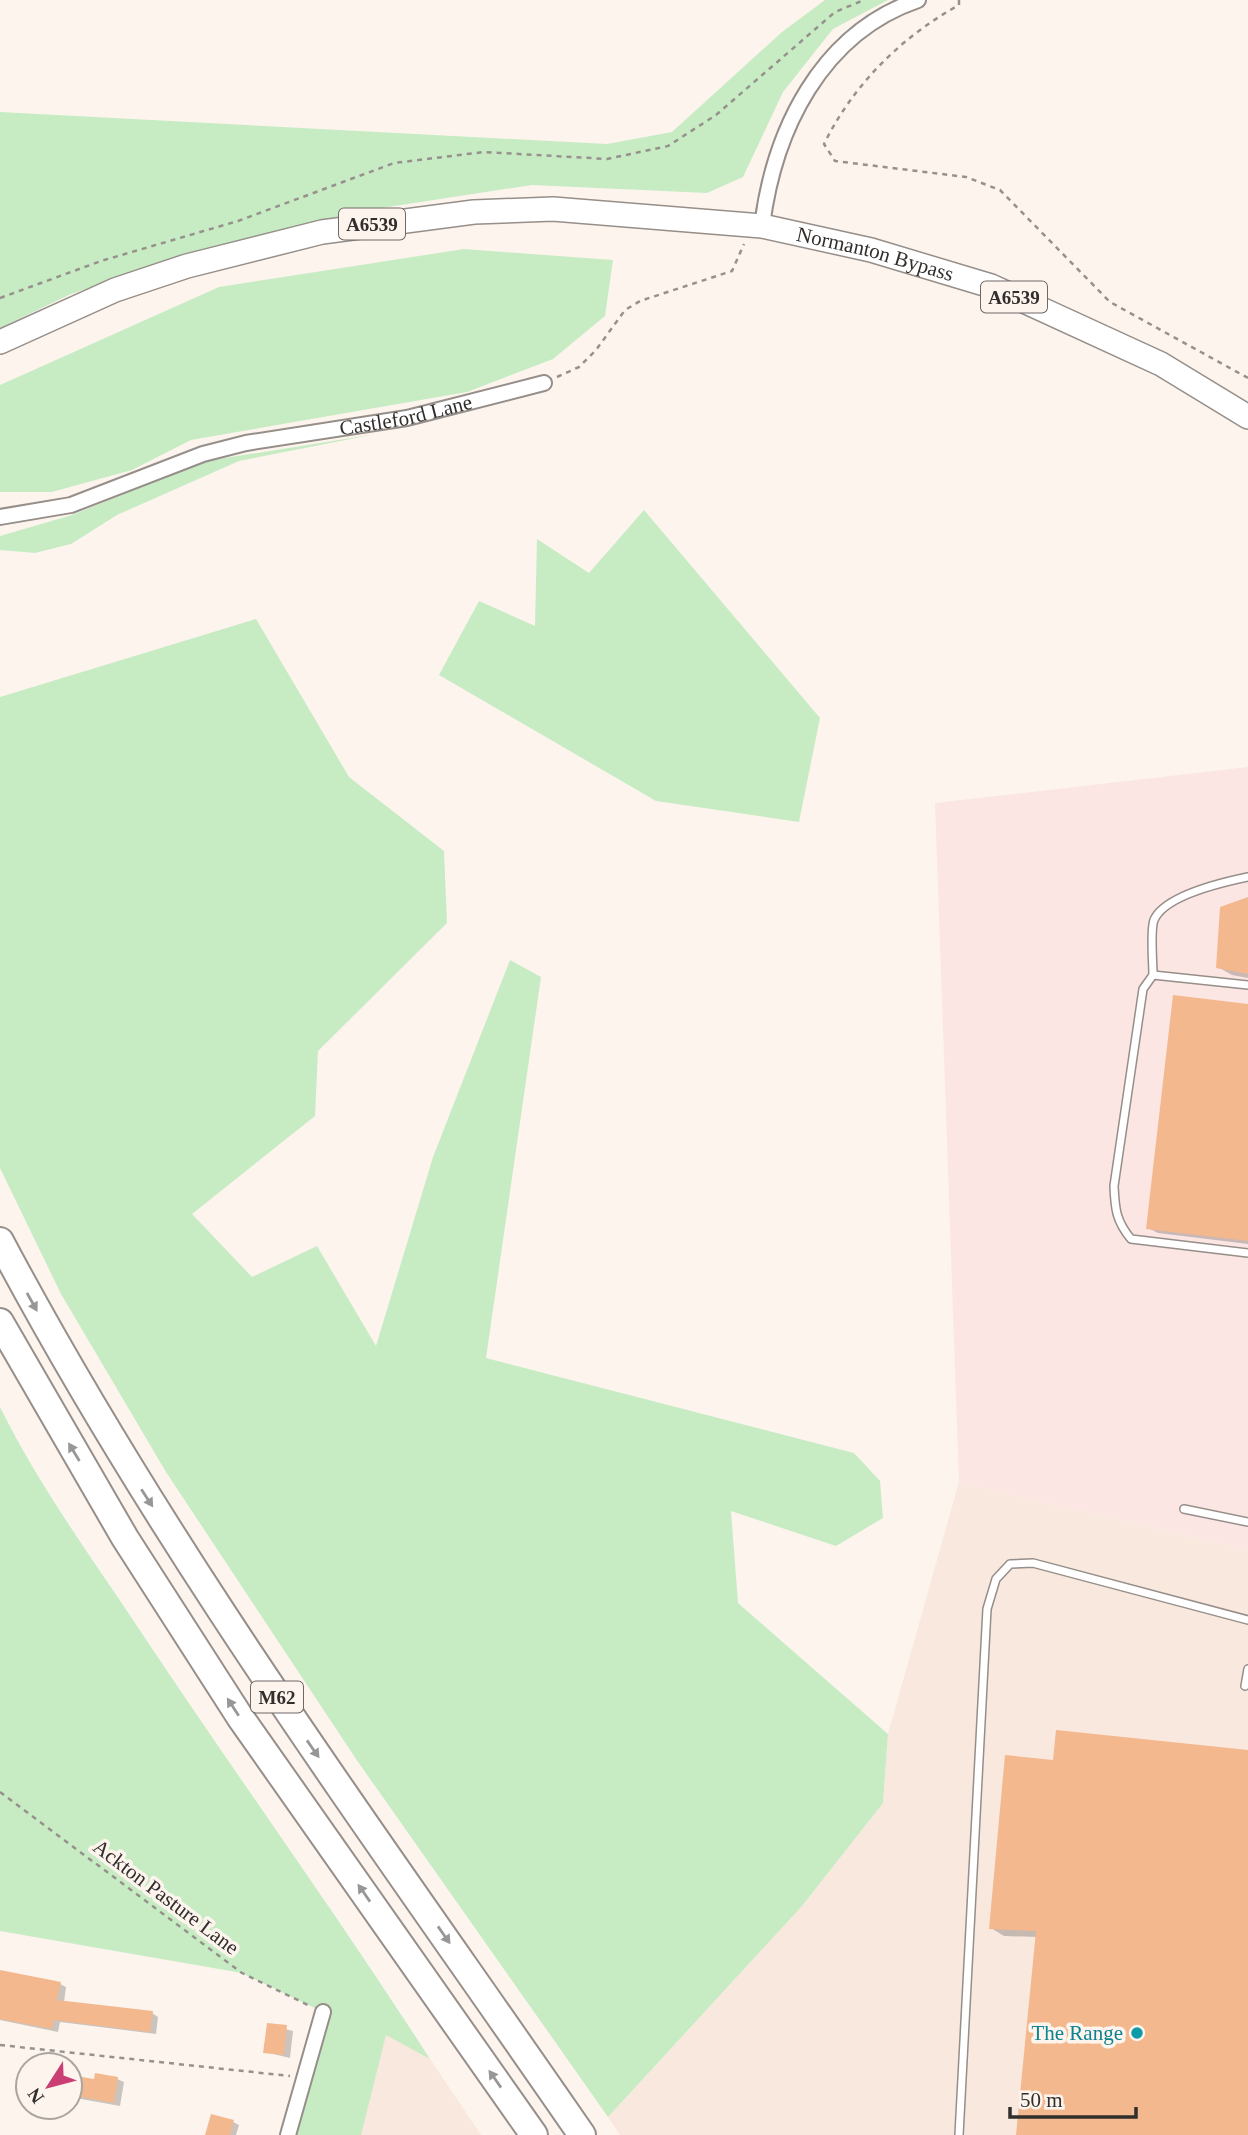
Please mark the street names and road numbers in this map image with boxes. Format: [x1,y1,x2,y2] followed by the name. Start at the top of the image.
[339,208,405,240] road number: A6539
[794,222,957,286] street label: Normanton Bypass
[981,282,1047,312] road number: A6539
[338,390,474,440] street label: Castleford Lane
[251,1681,303,1712] road number: M62
[88,1834,244,1960] street label: Ackton Pasture Lane

